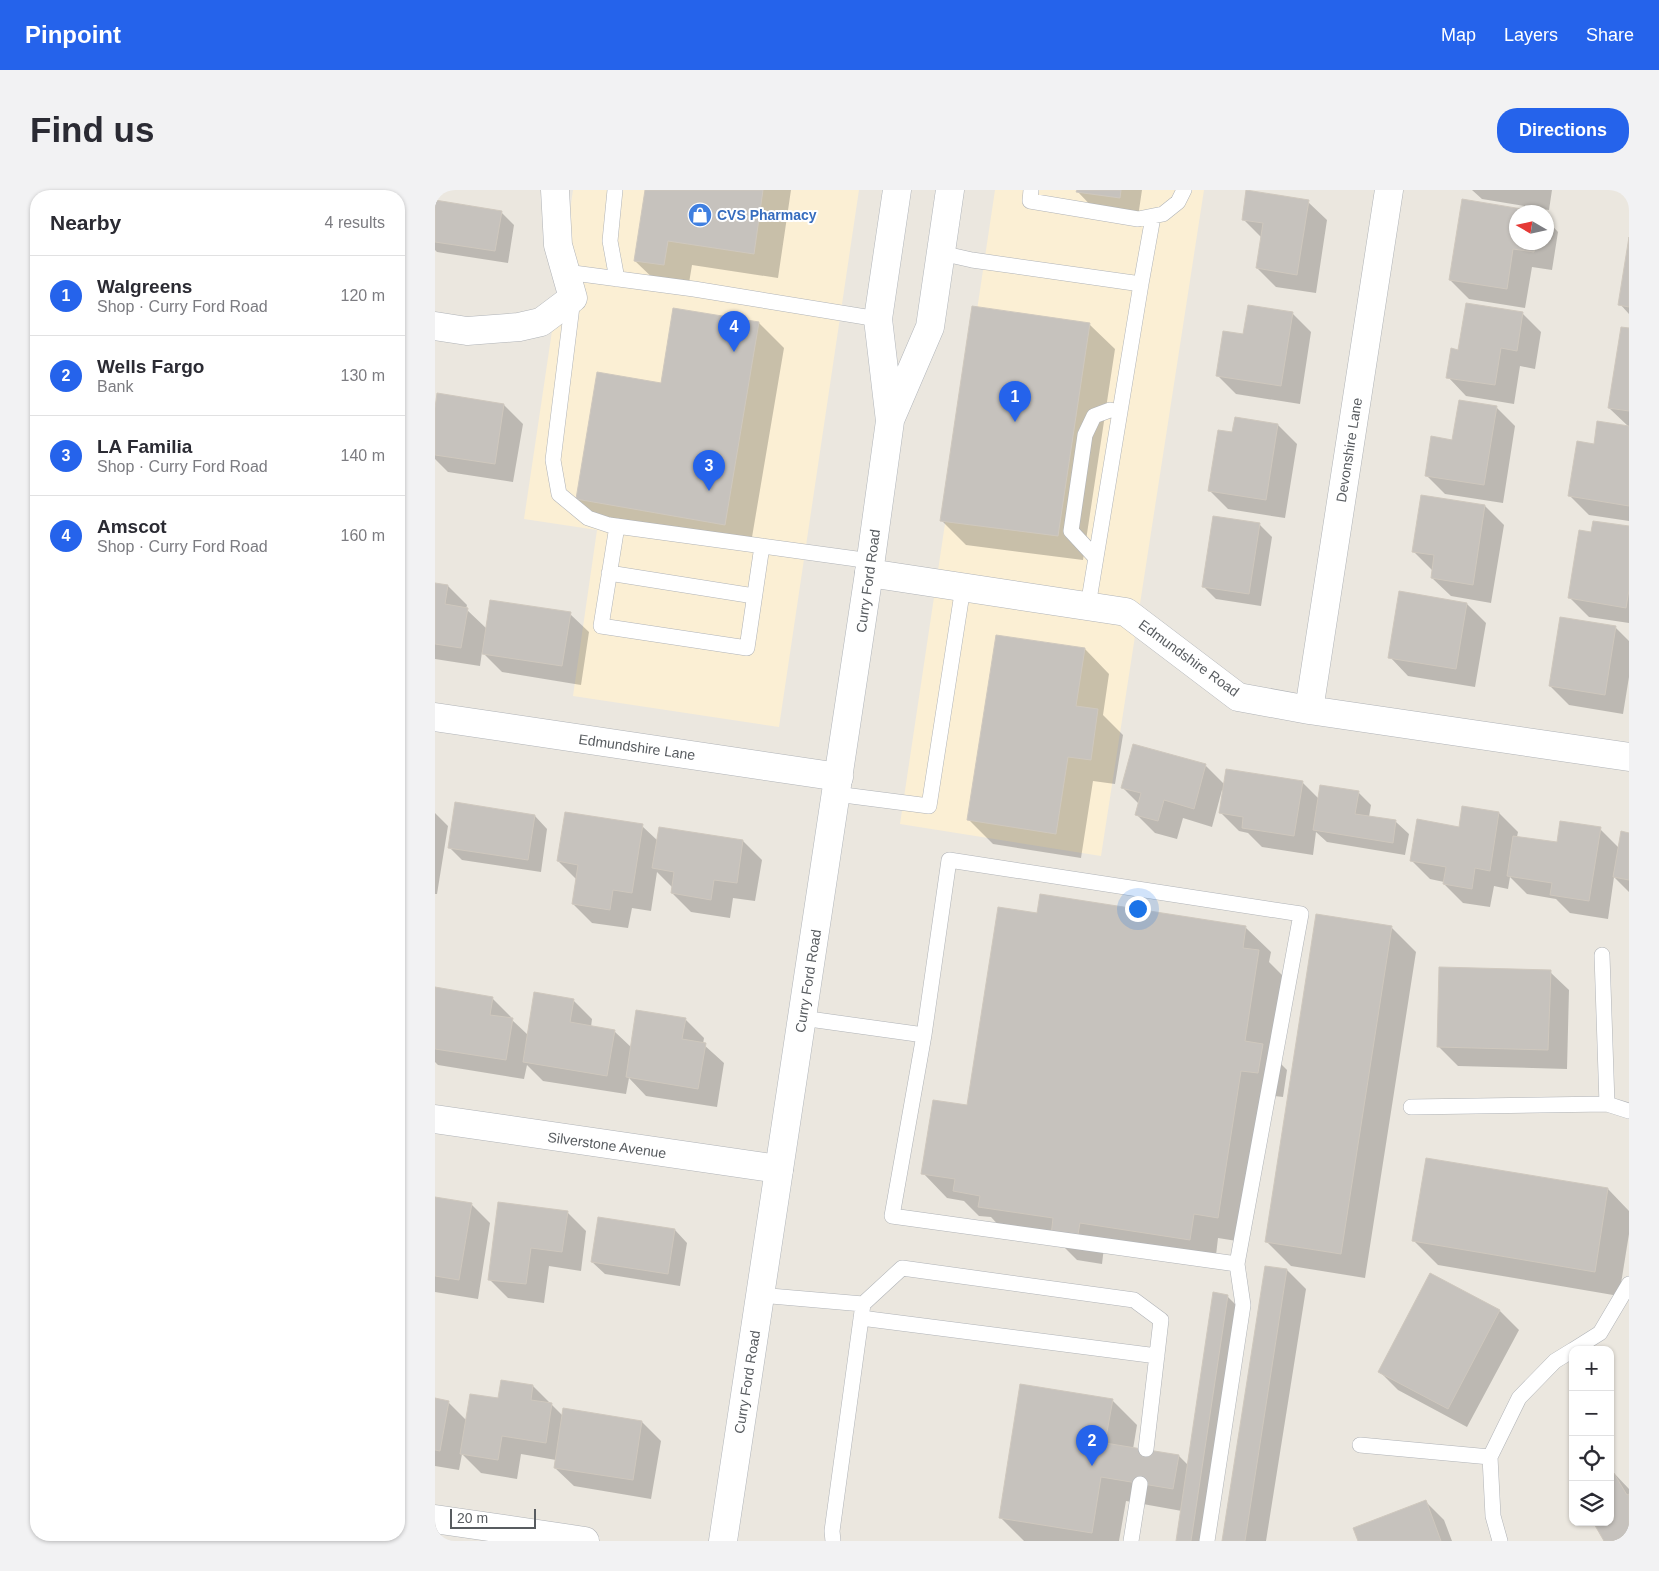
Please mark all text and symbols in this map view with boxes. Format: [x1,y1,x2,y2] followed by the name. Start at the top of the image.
[25,21,121,48] text: Pinpoint
[1441,25,1476,45] text: Map
[1504,25,1558,45] text: Layers
[1586,25,1634,45] text: Share
[1497,108,1629,153] button: Directions
[30,110,154,149] text: Find us
[687,202,713,228] shop icon: CVS Pharmacy
[1509,205,1554,250] north arrow
[717,207,817,223] place label: CVS Pharmacy
[50,211,121,234] text: Nearby
[325,214,385,231] text: 4 results
[97,276,192,297] text: Walgreens
[62,287,70,304] text: 1
[341,287,385,304] text: 120 m
[97,298,268,315] text: Shop · Curry Ford Road
[718,311,750,352] pin: 4
[97,356,204,377] text: Wells Fargo
[62,367,70,384] text: 2
[341,367,385,384] text: 130 m
[97,378,133,395] text: Bank
[999,381,1031,422] pin: 1
[1333,396,1365,504] street label: Devonshire Lane
[97,436,192,457] text: LA Familia
[62,447,70,464] text: 3
[341,447,385,464] text: 140 m
[693,450,725,491] pin: 3
[97,458,268,475] text: Shop · Curry Ford Road
[97,516,167,537] text: Amscot
[62,527,70,544] text: 4
[341,527,385,544] text: 160 m
[853,528,883,634] street label: Curry Ford Road
[97,538,268,555] text: Shop · Curry Ford Road
[1136,616,1242,700] street label: Edmundshire Road
[578,731,697,763] street label: Edmundshire Lane
[1125,896,1151,922] your location
[792,928,824,1034] street label: Curry Ford Road
[547,1129,668,1161] street label: Silverstone Avenue
[731,1329,763,1435] street label: Curry Ford Road
[1569,1346,1614,1526] map controls
[1569,1346,1614,1391] button: +
[1569,1391,1614,1436] button: −
[1076,1425,1108,1466] pin: 2
[1569,1436,1614,1481] button: locate
[1569,1481,1614,1526] button: layers
[450,1506,536,1529] scale bar
[457,1510,488,1526] text: 20 m

